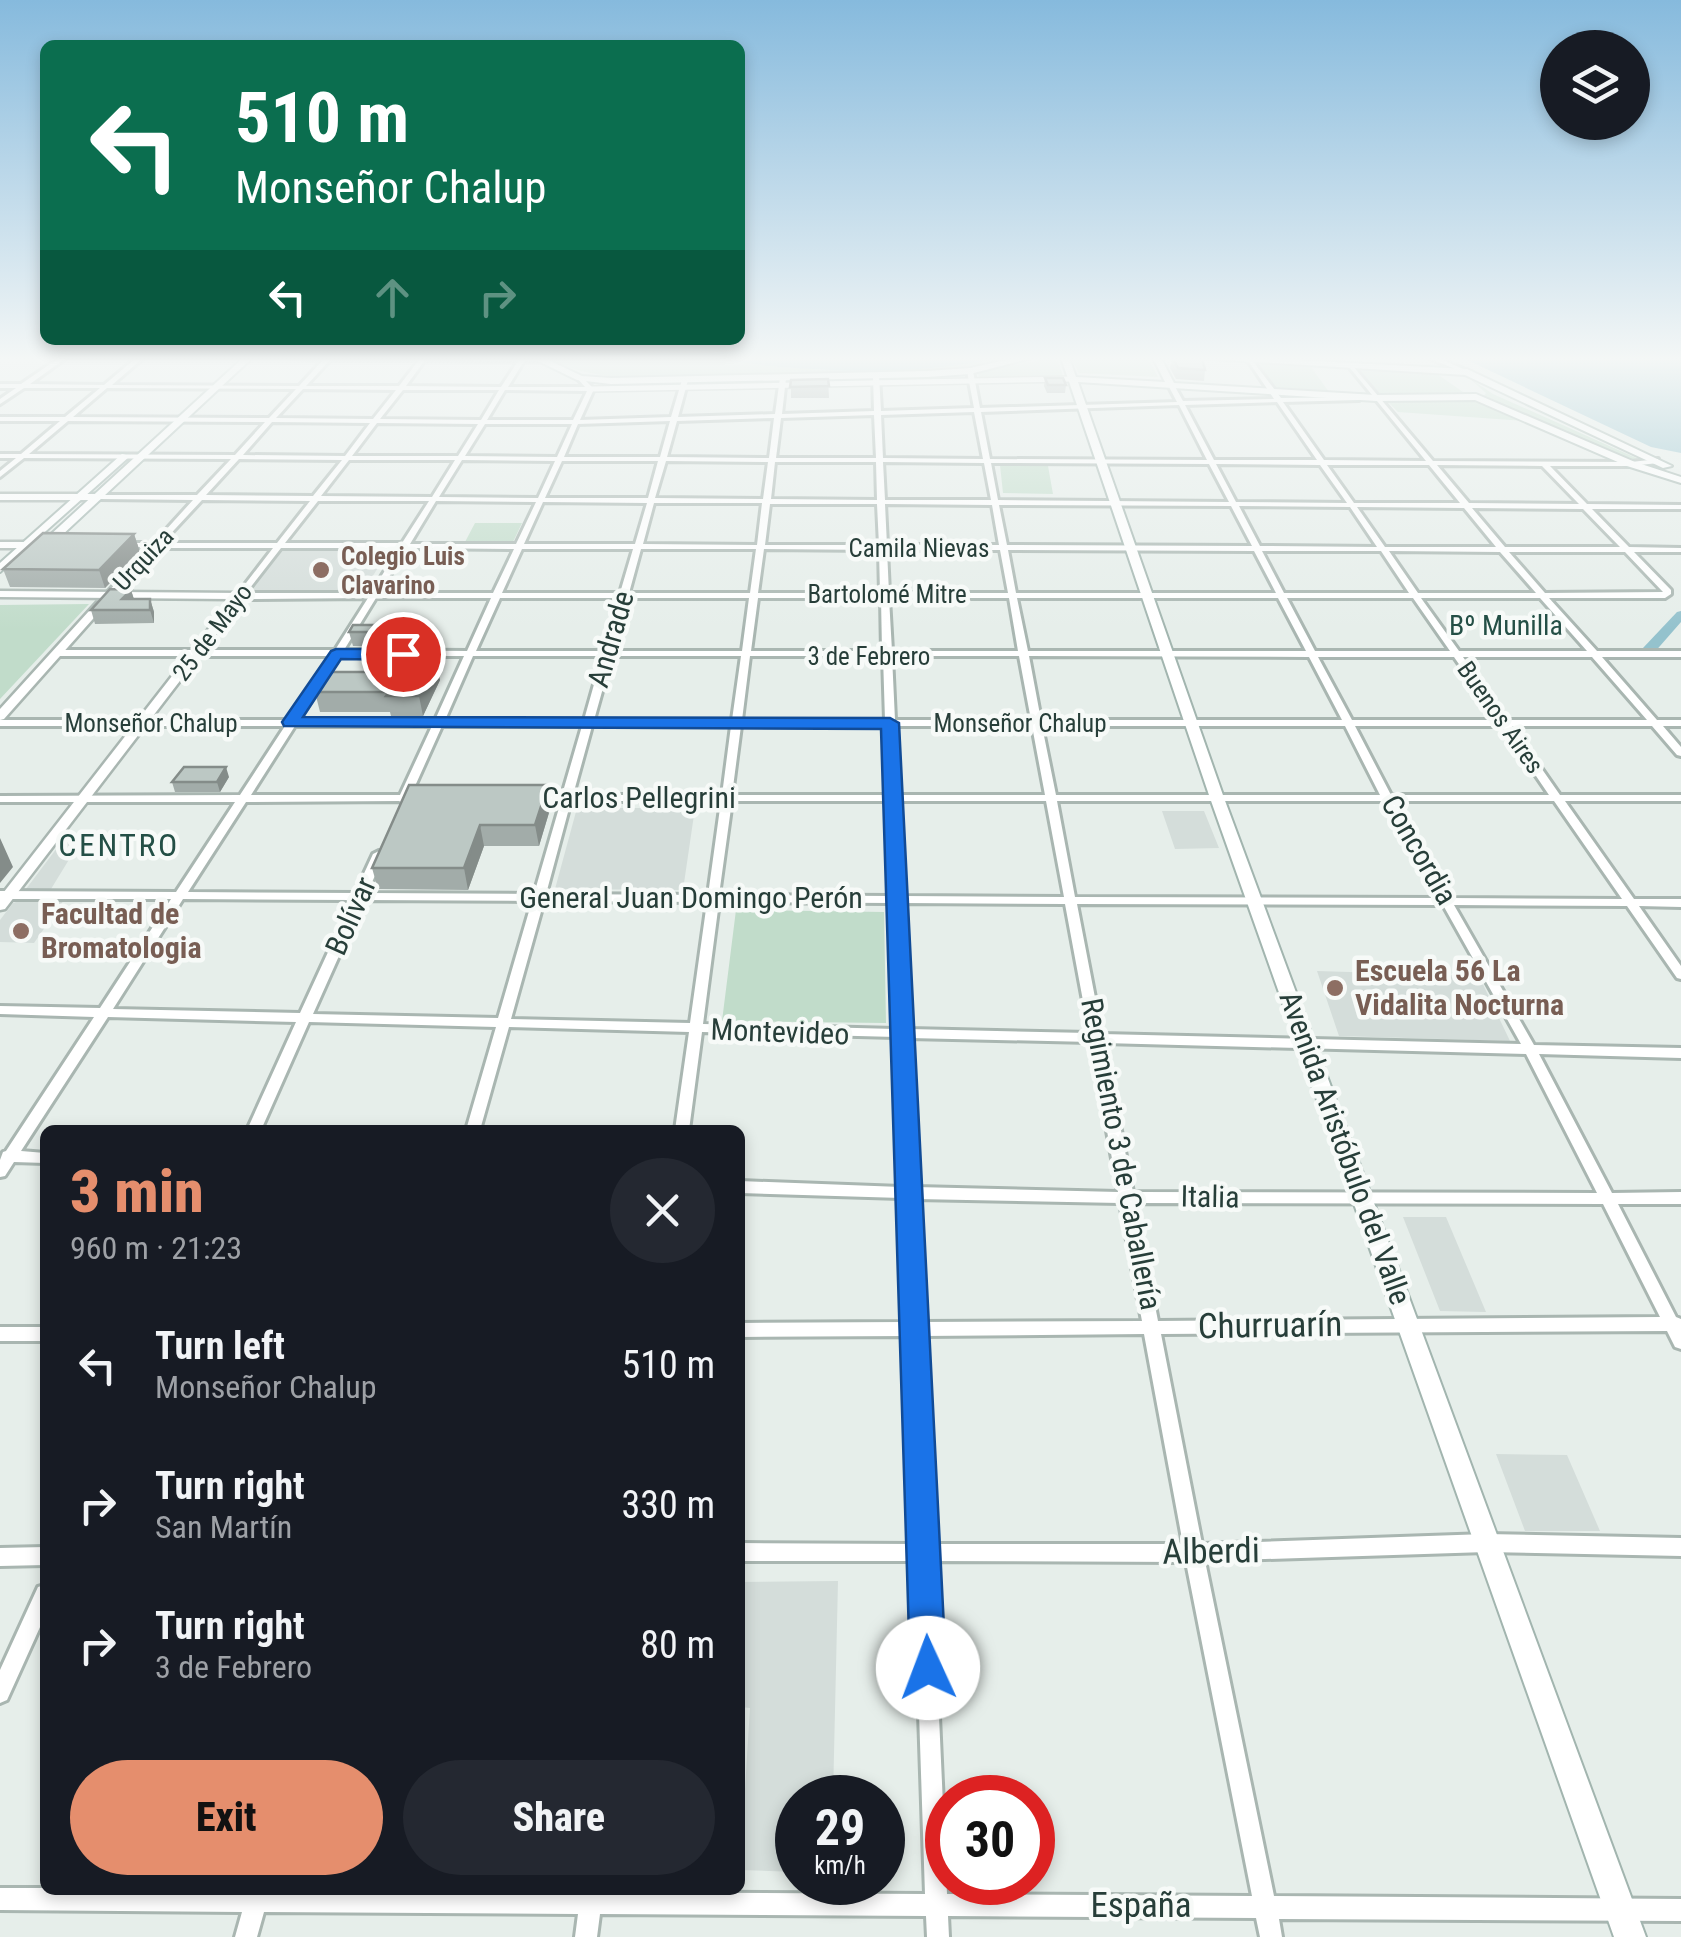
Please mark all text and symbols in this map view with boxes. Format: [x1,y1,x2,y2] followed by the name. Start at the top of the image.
[1540,30,1650,140] map controls
[1540,30,1650,140] button: layers
[235,77,409,159] text: 510 m
[70,80,200,210] icon: left
[235,161,546,214] text: Monseñor Chalup
[260,270,315,325] icon: left
[365,270,420,325] icon: ahead
[470,270,525,325] icon: right
[107,522,179,597] street label: Urquiza
[849,534,989,563] street label: Camila Nievas
[341,542,465,600] place label: Colegio Luis Clavarino
[310,559,332,581] marker: Colegio Luis Clavarino
[167,578,258,686] street label: 25 de Mayo
[807,580,967,609] street label: Bartolomé Mitre
[580,587,641,691] street label: Andrade
[1449,609,1563,642] district label: Bº Munilla
[361,612,446,697] pin
[376,627,431,682] icon: arrive
[808,642,930,671] street label: 3 de Febrero
[1451,656,1550,779] street label: Buenos Aires
[64,709,238,738] street label: Monseñor Chalup
[933,709,1107,738] street label: Monseñor Chalup
[542,780,736,815] street label: Carlos Pellegrini
[1374,789,1465,911] street label: Concordia
[58,826,180,864] district label: CENTRO
[318,871,383,960] street label: Bolívar
[519,880,863,915] street label: General Juan Domingo Perón
[41,896,202,965] place label: Facultad de Bromatologia
[10,920,32,942] marker: Facultad de Bromatologia
[1355,953,1564,1022] place label: Escuela 56 La Vidalita Nocturna
[1324,977,1346,999] marker: Escuela 56 La Vidalita Nocturna
[1272,986,1418,1309] street label: Avenida Aristóbulo del Valle
[1074,995,1169,1313] street label: Regimiento 3 de Caballería
[710,1012,850,1051] street label: Montevideo
[70,1156,204,1227] text: 3 min
[610,1158,715,1263] button: close
[1180,1178,1240,1215] street label: Italia
[70,1229,242,1267] text: 960 m · 21:23
[1197,1304,1343,1347] street label: Churruarín
[155,1324,285,1368] text: Turn left
[70,1338,125,1393] icon: left
[621,1343,715,1387] text: 510 m
[155,1368,377,1406] text: Monseñor Chalup
[155,1464,305,1508] text: Turn right
[70,1478,125,1533] icon: right
[621,1483,715,1527] text: 330 m
[155,1508,292,1546] text: San Martín
[1162,1530,1260,1573] street label: Alberdi
[155,1604,305,1648] text: Turn right
[876,1616,980,1720] position arrow
[70,1618,125,1673] icon: right
[640,1623,715,1667] text: 80 m
[155,1648,312,1686] text: 3 de Febrero
[70,1760,383,1875] button: Exit
[403,1760,715,1875] button: Share
[925,1775,1055,1905] speed limit sign: 30
[815,1799,865,1857] text: 29
[814,1851,866,1880] text: km/h
[1090,1885,1192,1926] street label: España

